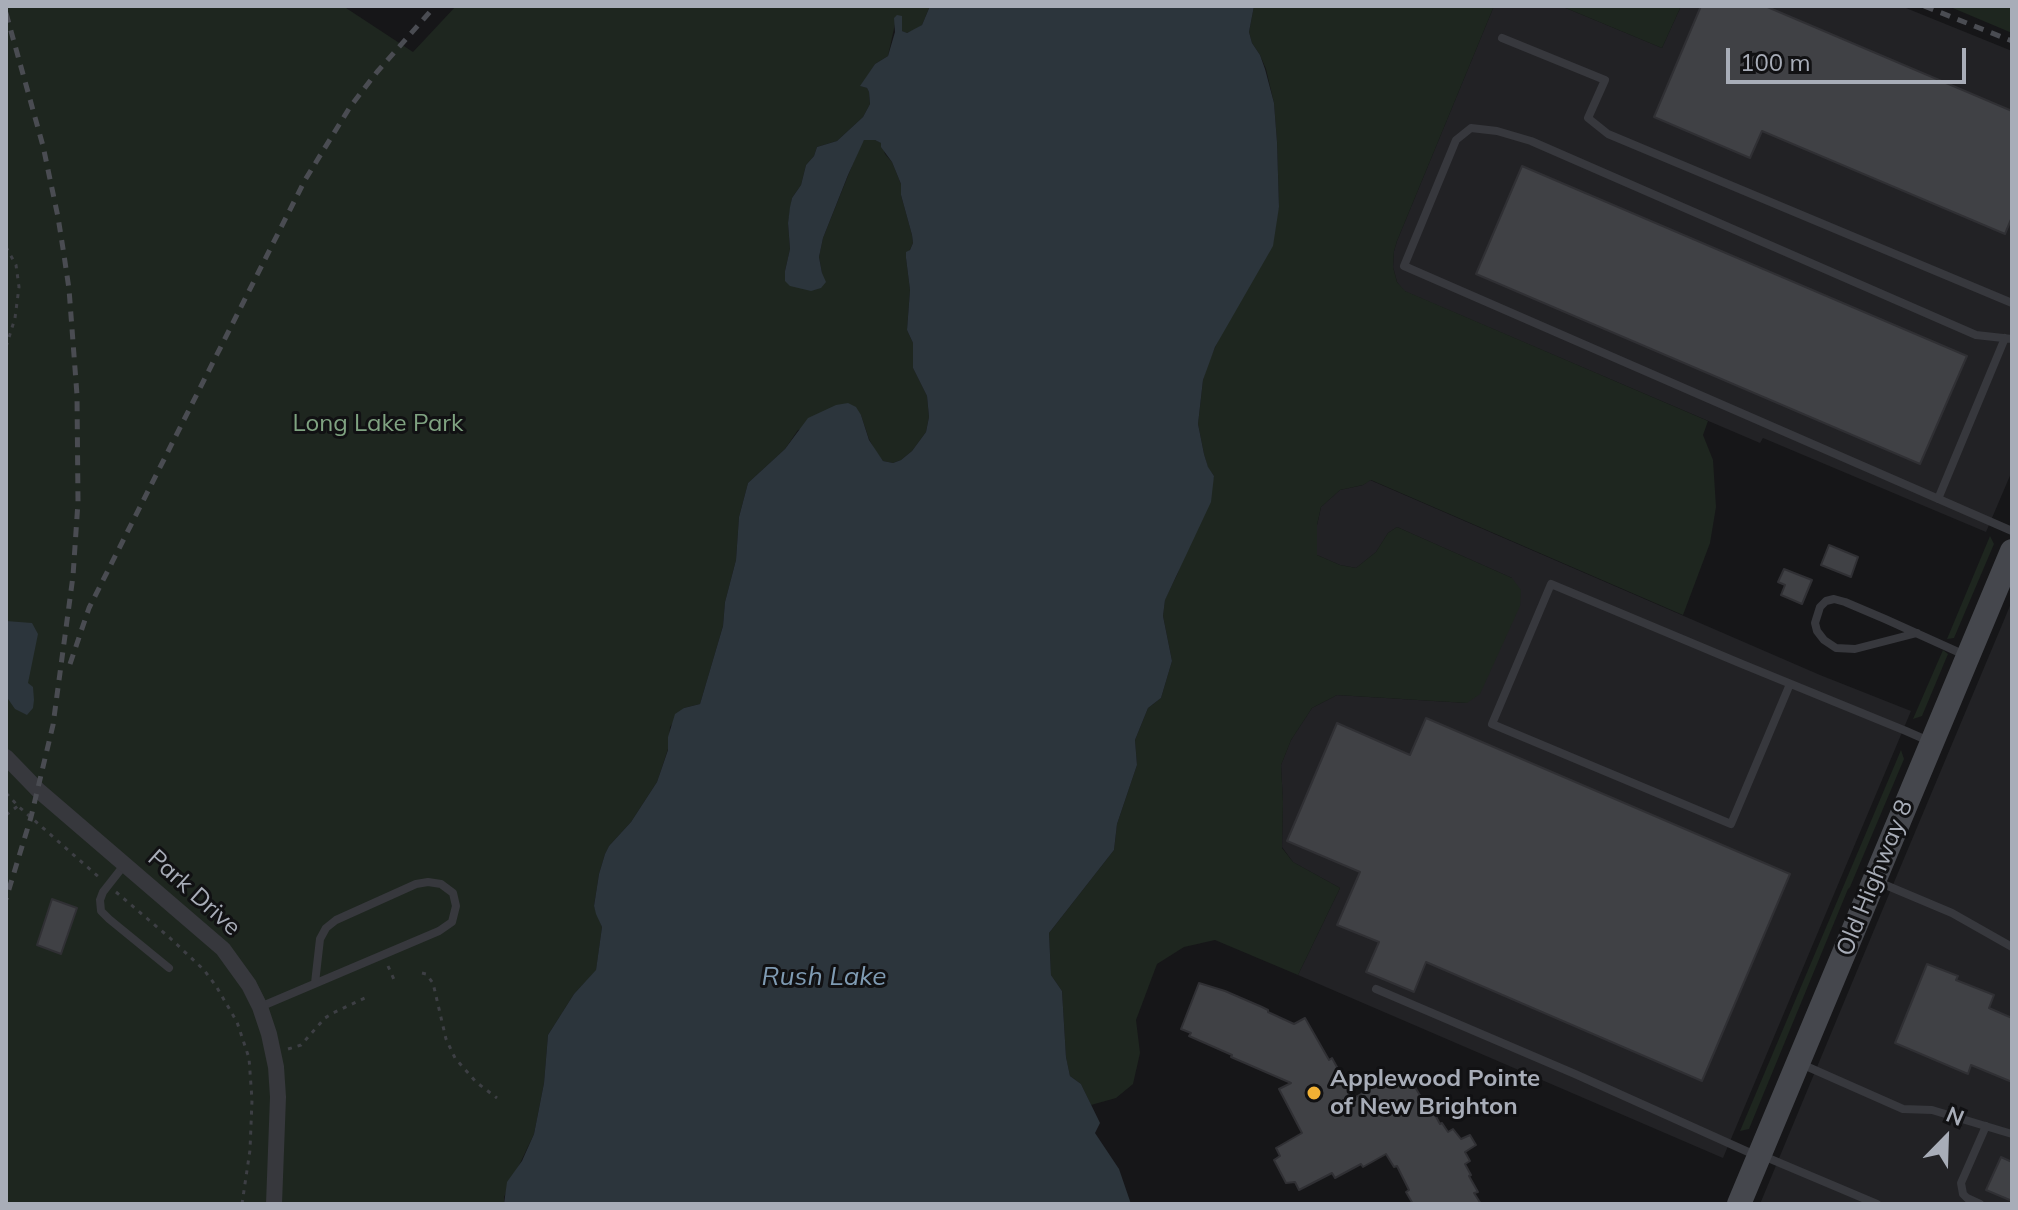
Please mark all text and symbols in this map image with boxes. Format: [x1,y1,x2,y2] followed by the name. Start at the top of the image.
[1730,32,1970,82] scale bar
[1740,47,1811,77] text: 100 m
[293,410,463,438] park label: Long Lake Park
[1831,796,1919,960] street label: Old Highway 8
[142,844,246,942] street label: Park Drive
[762,961,886,993] water label: Rush Lake
[1330,1065,1540,1121] place label: Applewood Pointe of New Brighton
[1305,1084,1323,1102] marker: Applewood Pointe of New Brighton
[1906,1098,1986,1178] north arrow
[1942,1100,1968,1132] text: N

